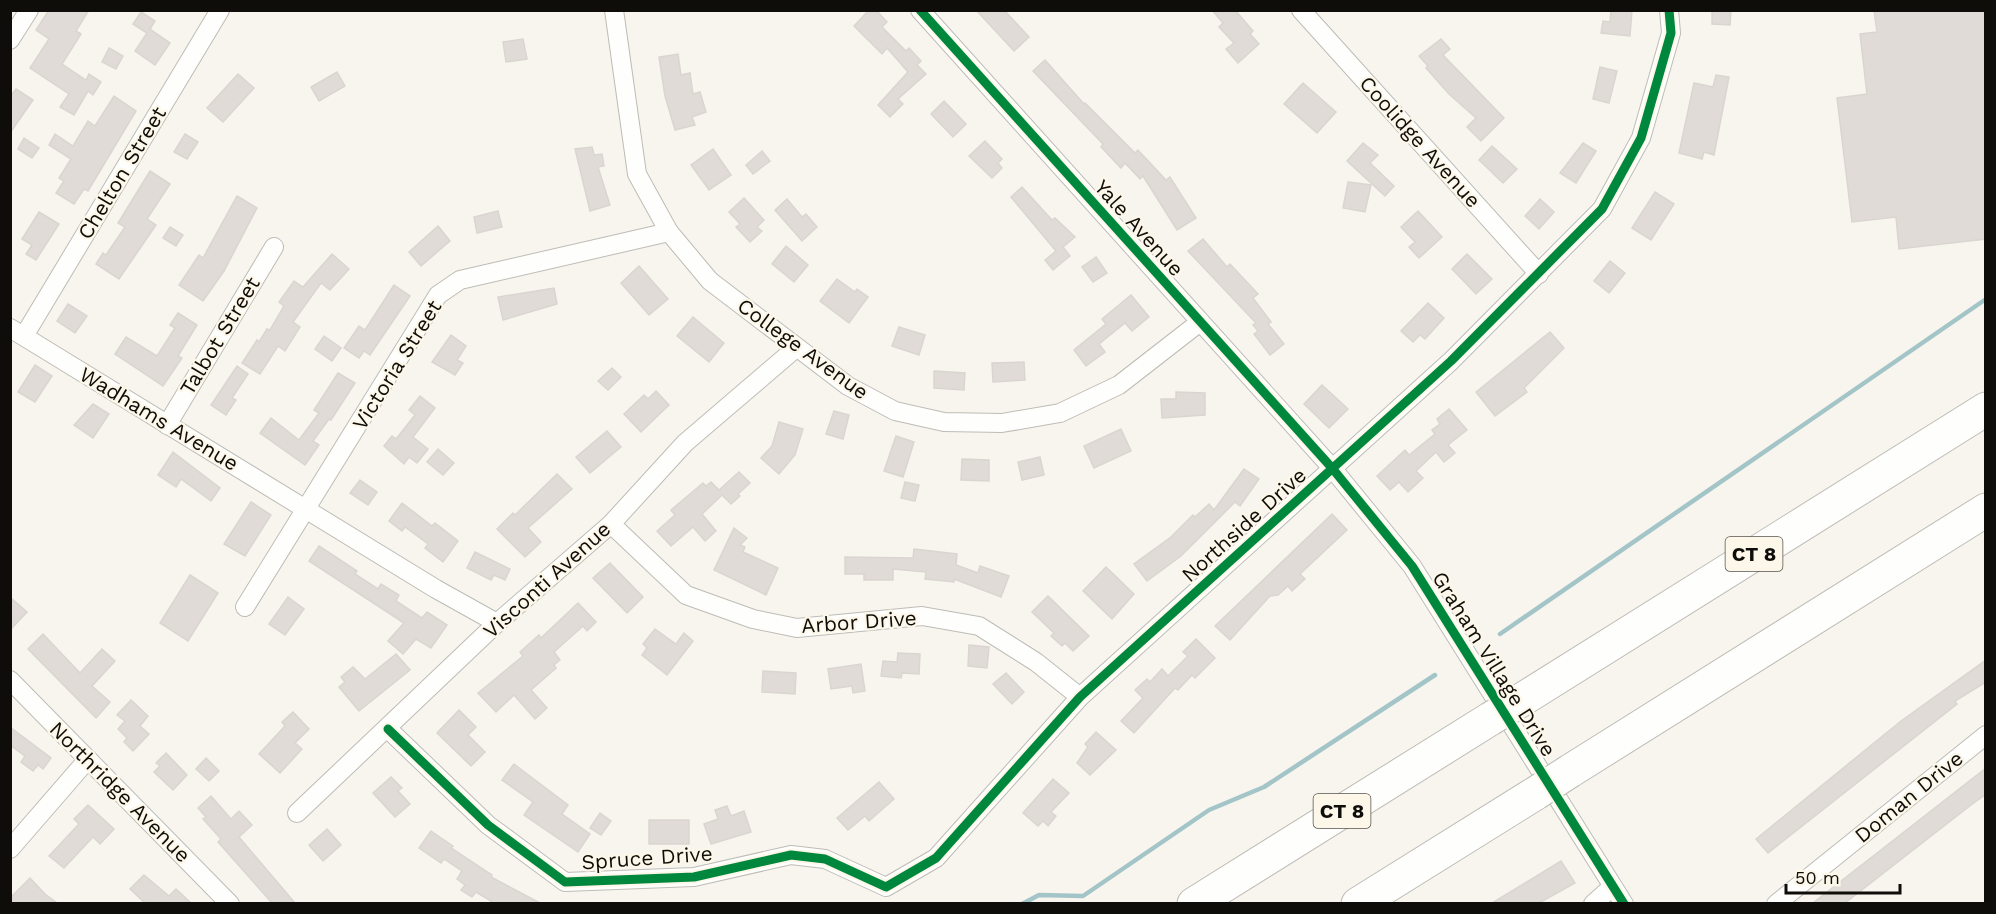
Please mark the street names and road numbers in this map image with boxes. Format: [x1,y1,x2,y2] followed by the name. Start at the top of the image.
[1355,71,1486,213] street label: Coolidge Avenue
[72,102,171,244] street label: Chelton Street
[1090,174,1189,281] street label: Yale Avenue
[174,272,265,399] street label: Talbot Street
[733,293,874,405] street label: College Avenue
[347,295,447,434] street label: Victoria Street
[75,361,243,476] street label: Wadhams Avenue
[1176,462,1311,587] street label: Northside Drive
[478,516,615,643] street label: Visconti Avenue
[1726,537,1782,571] road number: CT 8
[1427,567,1562,761] street label: Graham Village Drive
[800,605,918,638] street label: Arbor Drive
[45,716,196,867] street label: Northridge Avenue
[1850,745,1968,848] street label: Doman Drive
[1314,794,1370,828] road number: CT 8
[581,840,713,875] street label: Spruce Drive

